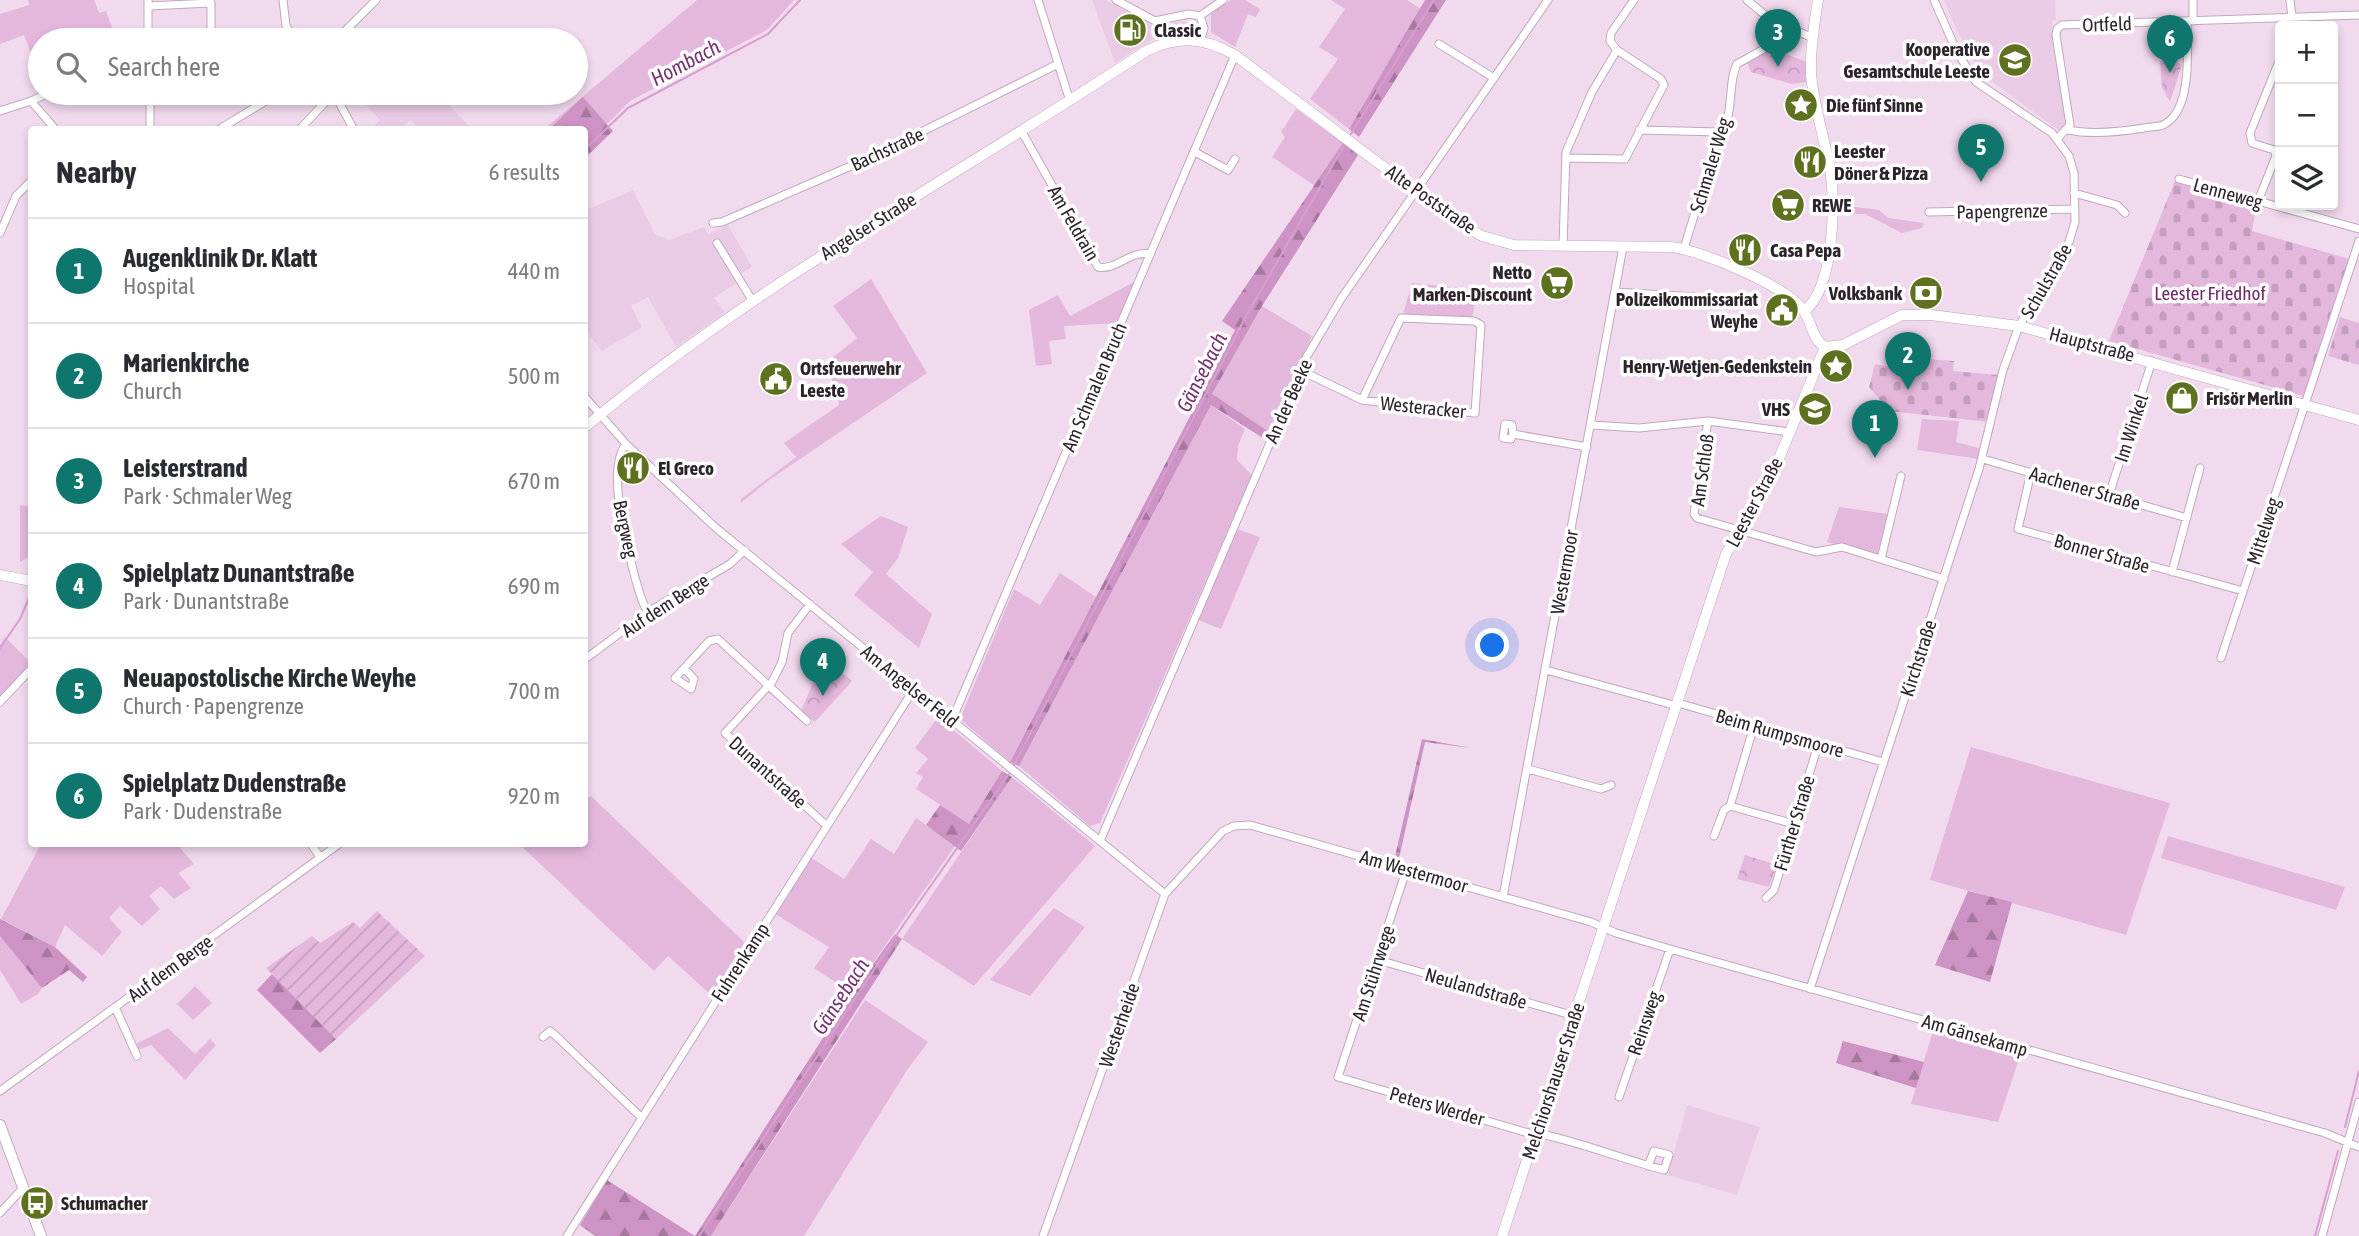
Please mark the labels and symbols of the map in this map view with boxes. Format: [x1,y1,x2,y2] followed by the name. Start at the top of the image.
[1755,9,1801,67] pin: 3
[1111,11,1149,49] fuel station icon: Classic
[2082,12,2132,36] street label: Ortfeld
[2147,15,2193,73] pin: 6
[1154,19,1201,41] place label: Classic
[646,34,724,90] water label: Hombach
[1843,38,1990,82] place label: Kooperative Gesamtschule Leeste
[1996,41,2034,79] school or university icon: Kooperative Gesamtschule Leeste
[1782,86,1820,124] place icon: Die fünf Sinne
[1826,94,1924,116] place label: Die fünf Sinne
[1685,114,1735,215] street label: Schmaler Weg
[847,123,927,175] street label: Bachstraße
[1958,124,2004,182] pin: 5
[1834,140,1928,184] place label: Leester Döner & Pizza
[1791,143,1829,181] restaurant icon: Leester Döner & Pizza
[1382,160,1480,238] street label: Alte Poststraße
[2191,173,2266,213] street label: Lenneweg
[1044,182,1104,264] street label: Am Feldrain
[1769,186,1807,224] supermarket icon: REWE
[816,188,920,264] street label: Angelser Straße
[1812,194,1851,216] place label: REWE
[1956,199,2048,223] street label: Papengrenze
[1726,231,1764,269] restaurant icon: Casa Pepa
[1770,239,1841,261] place label: Casa Pepa
[2016,240,2076,322] street label: Schulstraße
[1413,261,1533,305] place label: Netto Marken-Discount
[1538,264,1576,302] supermarket icon: Netto Marken-Discount
[1907,274,1945,312] bank icon: Volksbank
[1828,282,1903,304] place label: Volksbank
[2154,282,2266,304] park label: Leester Friedhof
[1616,288,1759,332] place label: Polizeikommissariat Weyhe
[1763,291,1801,329] public building icon: Polizeikommissariat Weyhe
[1057,319,1131,455] street label: Am Schmalen Bruch
[2047,322,2137,366] street label: Hauptstraße
[1171,328,1231,416] water label: Gänsebach
[1885,332,1931,390] pin: 2
[1817,347,1855,385] place icon: Henry-Wetjen-Gedenkstein
[1623,355,1812,377] place label: Henry-Wetjen-Gedenkstein
[1260,356,1316,446] street label: An der Beeke
[800,357,901,401] place label: Ortsfeuerwehr Leeste
[757,360,795,398] public building icon: Ortsfeuerwehr Leeste
[2163,379,2201,417] shop icon: Frisör Merlin
[2206,387,2293,409] place label: Frisör Merlin
[1796,390,1834,428] school or university icon: VHS
[2110,391,2152,465] street label: Im Winkel
[1379,392,1467,422] street label: Westeracker
[1761,398,1790,420] place label: VHS
[1852,400,1898,458] pin: 1
[1686,432,1718,507] street label: Am Schloß
[614,449,652,487] restaurant icon: El Greco
[1721,453,1787,551] street label: Leester Straße
[658,457,714,479] place label: El Greco
[2027,462,2143,514] street label: Aachener Straße
[2242,494,2284,567] street label: Mittelweg
[609,498,643,561] street label: Bergweg
[1546,528,1582,616] street label: Westermoor
[2052,529,2152,577] street label: Bonner Straße
[617,569,713,641] street label: Auf dem Berge
[1895,617,1941,699] street label: Kirchstraße
[1475,628,1509,662] your location
[800,638,846,696] pin: 4
[857,640,963,732] street label: Am Angelser Feld
[1713,704,1847,762] street label: Beim Rumpsmoore
[725,732,811,812] street label: Dunantstraße
[1769,773,1819,873] street label: Fürther Straße
[1358,845,1471,897] street label: Am Westermoor
[706,919,774,1005] street label: Fuhrenkamp
[1347,922,1399,1024] street label: Am Stührwege
[123,930,217,1006] street label: Auf dem Berge
[807,954,873,1038] water label: Gänsebach
[1423,963,1529,1013] street label: Neulandstraße
[1094,980,1144,1070] street label: Westerheide
[1623,987,1665,1058] street label: Reinsweg
[1517,1000,1589,1162] street label: Melchiorshauser Straße
[1920,1009,2030,1061] street label: Am Gänsekamp
[1387,1082,1487,1130] street label: Peters Werder
[18,1184,56,1222] bus stop icon: Schumacher
[61,1192,148,1214] place label: Schumacher

